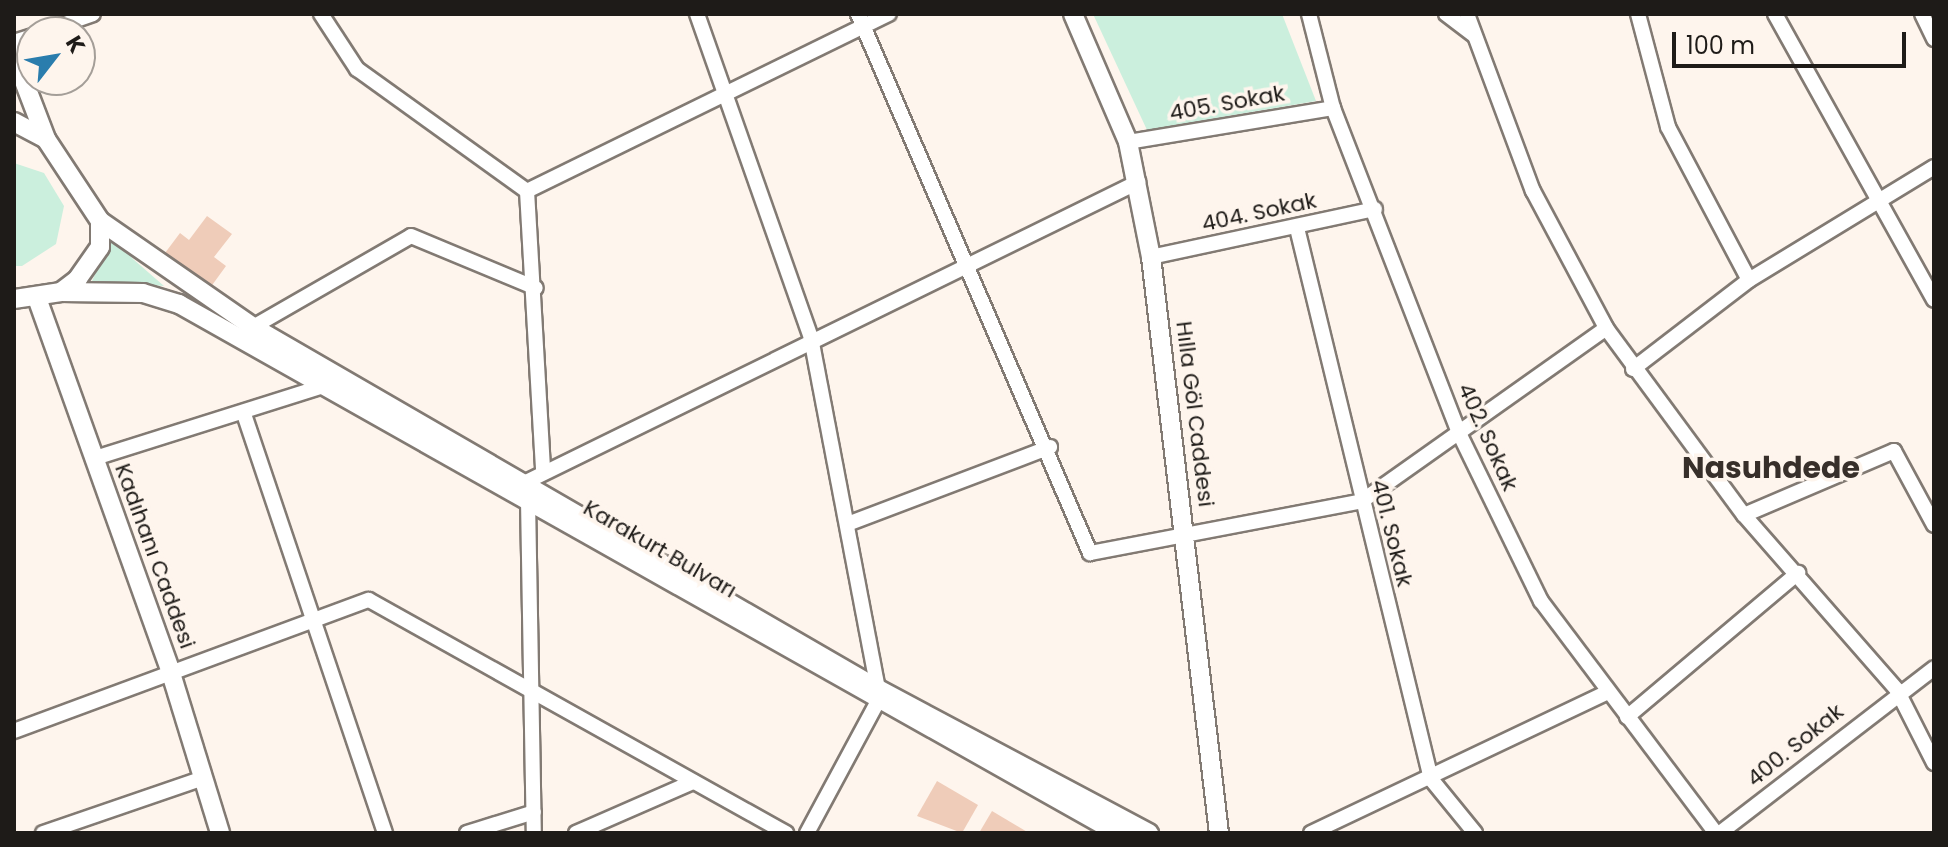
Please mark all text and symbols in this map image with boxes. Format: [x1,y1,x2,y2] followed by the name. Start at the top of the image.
[16,16,96,96] north arrow
[1676,16,1910,66] scale bar
[1686,29,1755,62] text: 100 m
[58,30,93,59] text: K
[1167,80,1287,126] street label: 405. Sokak
[1199,187,1319,237] street label: 404. Sokak
[1171,320,1219,508] street label: Hılla Göl Caddesi
[1452,379,1524,495] street label: 402. Sokak
[1682,450,1860,486] district label: Nasuhdede
[109,460,201,652] street label: Kadıhanı Caddesi
[1366,477,1418,589] street label: 401. Sokak
[579,494,741,604] street label: Karakurt Bulvarı
[1741,698,1849,792] street label: 400. Sokak

